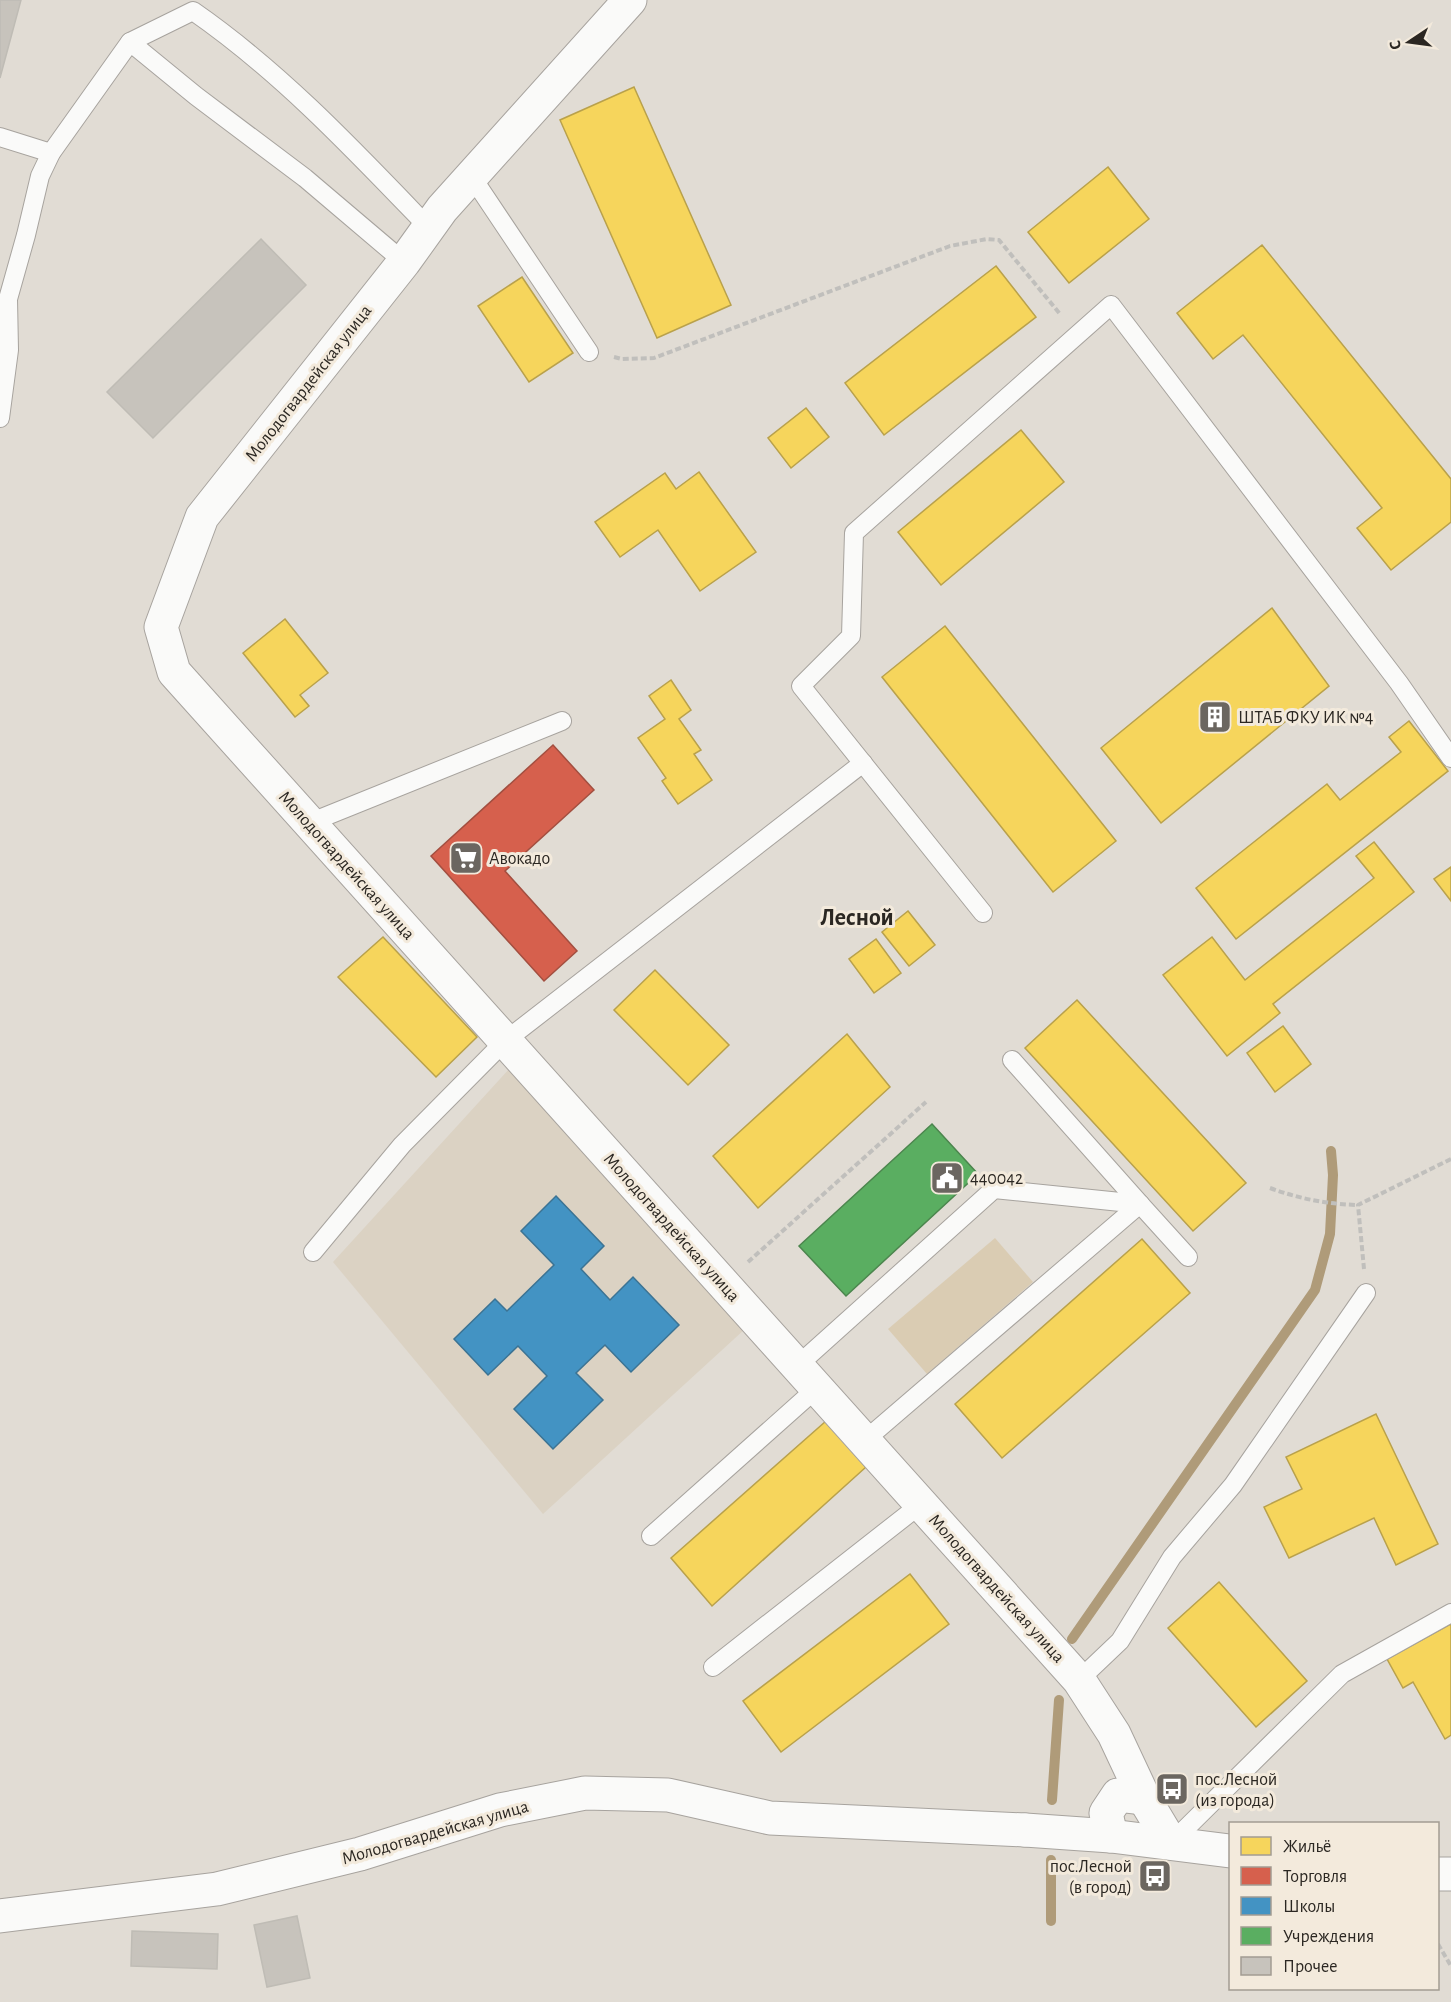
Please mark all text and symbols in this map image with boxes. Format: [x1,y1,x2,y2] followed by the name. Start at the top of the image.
[1379,12,1439,72] north arrow
[1387,39,1404,51] text: С
[242,302,375,465] street label: Молодогвардейская улица
[1197,699,1233,735] building icon: ШТАБ ФКУ ИК №4
[1238,709,1374,727] place label: ШТАБ ФКУ ИК №4
[275,788,418,944] street label: Молодогвардейская улица
[448,840,484,876] supermarket icon: Авокадо
[489,850,550,868] place label: Авокадо
[820,906,894,930] district label: Лесной
[600,1150,743,1306] street label: Молодогвардейская улица
[929,1160,965,1196] public building icon: 440042
[970,1170,1023,1188] place label: 440042
[925,1511,1068,1667] street label: Молодогвардейская улица
[1154,1771,1190,1807] bus stop icon: пос.Лесной (из города)
[1195,1771,1277,1810] place label: пос.Лесной (из города)
[340,1798,531,1868] street label: Молодогвардейская улица
[1229,1822,1439,1990] legend
[1283,1838,1331,1856] text: Жильё
[1050,1858,1132,1897] place label: пос.Лесной (в город)
[1137,1858,1173,1894] bus stop icon: пос.Лесной (в город)
[1283,1868,1347,1886] text: Торговля
[1283,1898,1335,1916] text: Школы
[1283,1928,1374,1946] text: Учреждения
[1283,1958,1338,1976] text: Прочее

